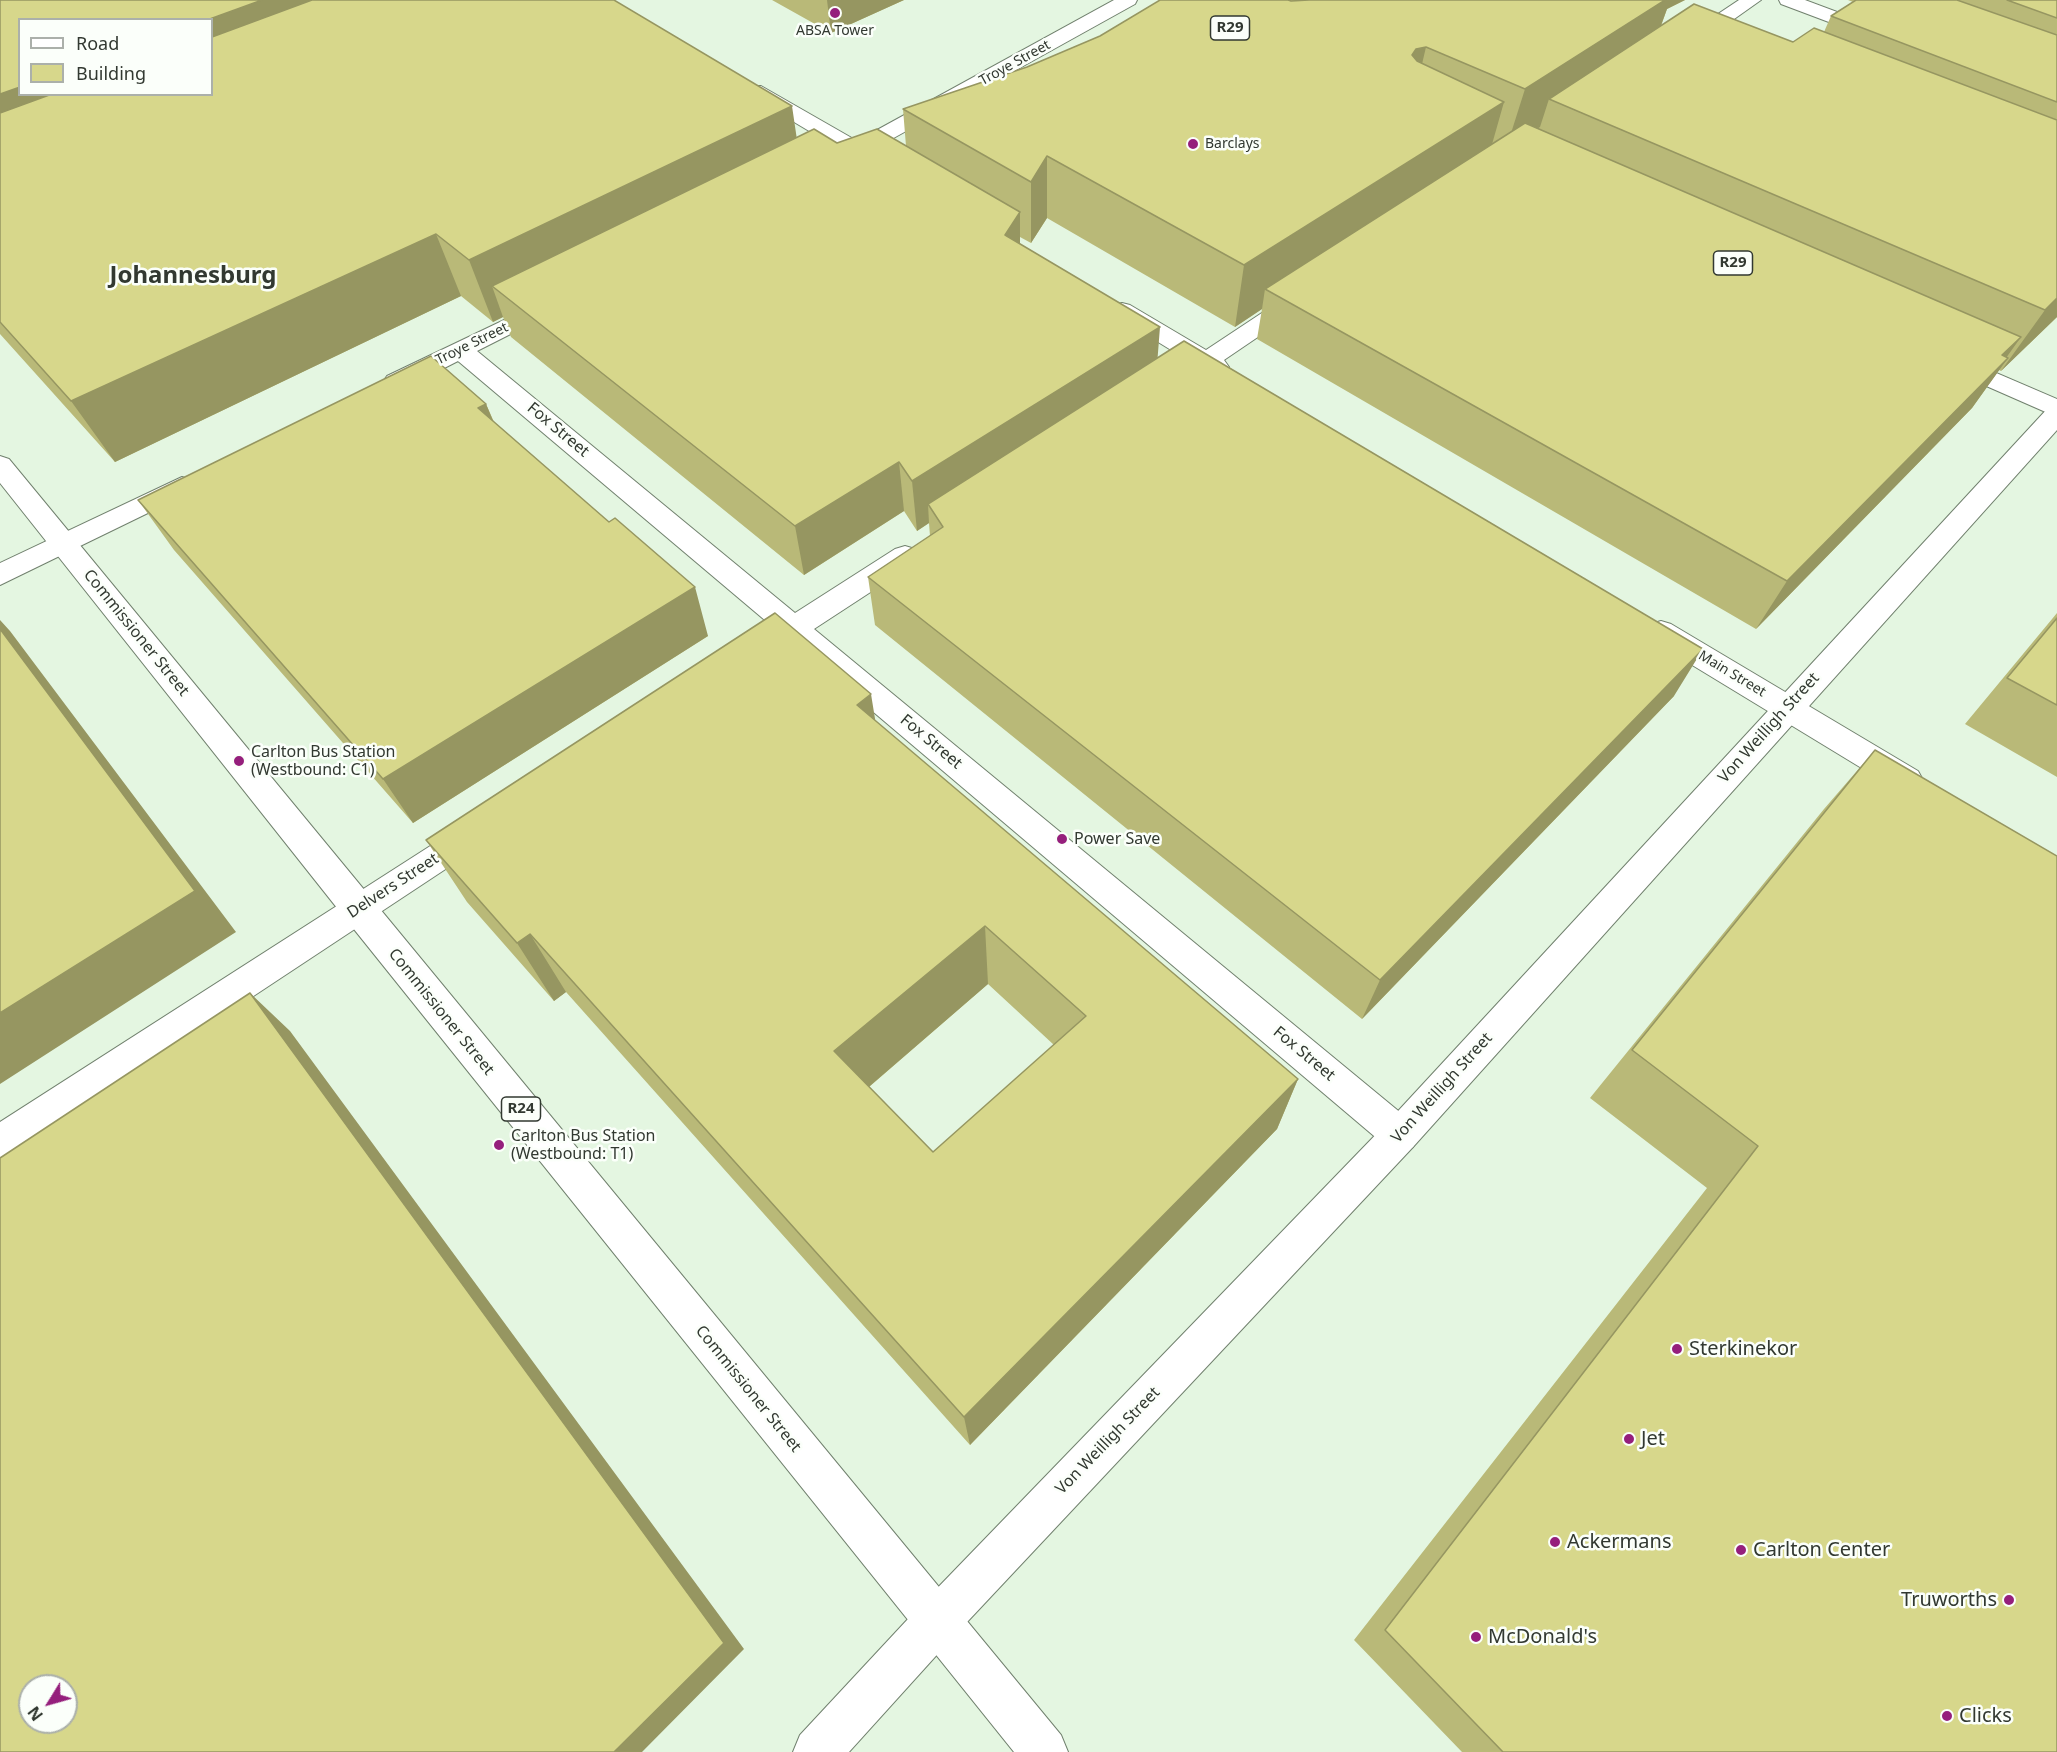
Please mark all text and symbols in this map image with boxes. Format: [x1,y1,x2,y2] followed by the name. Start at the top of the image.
[828,6,842,20] marker: ABSA Tower
[1210,16,1250,40] road number: R29
[18,18,213,96] legend
[796,23,874,39] place label: ABSA Tower
[76,31,119,55] text: Road
[977,37,1053,89] street label: Troye Street
[76,61,146,85] text: Building
[1205,136,1259,152] place label: Barclays
[1186,137,1200,151] marker: Barclays
[1714,251,1752,275] road number: R29
[110,262,276,290] district label: Johannesburg
[433,319,511,369] street label: Troye Street
[523,399,593,461] street label: Fox Street
[79,566,193,700] street label: Commissioner Street
[1695,647,1769,701] street label: Main Street
[1714,669,1824,787] street label: Von Weilligh Street
[896,711,966,773] street label: Fox Street
[251,742,395,780] place label: Carlton Bus Station (Westbound: C1)
[232,754,246,768] marker: Carlton Bus Station (Westbound: C1)
[1074,829,1160,849] place label: Power Save
[1055,832,1069,846] marker: Power Save
[344,849,442,923] street label: Delvers Street
[384,945,498,1079] street label: Commissioner Street
[1269,1023,1339,1085] street label: Fox Street
[1387,1029,1497,1147] street label: Von Weilligh Street
[502,1097,540,1121] road number: R24
[511,1126,655,1164] place label: Carlton Bus Station (Westbound: T1)
[492,1138,506,1152] marker: Carlton Bus Station (Westbound: T1)
[691,1322,805,1456] street label: Commissioner Street
[1689,1337,1797,1361] place label: Sterkinekor
[1670,1342,1684,1356] marker: Sterkinekor
[1052,1383,1164,1499] street label: Von Weilligh Street
[1641,1427,1665,1451] place label: Jet
[1622,1432,1636,1446] marker: Jet
[1567,1530,1671,1554] place label: Ackermans
[1548,1535,1562,1549] marker: Ackermans
[1753,1538,1890,1562] place label: Carlton Center
[1734,1543,1748,1557] marker: Carlton Center
[1901,1588,1997,1612] place label: Truworths
[2002,1593,2016,1607] marker: Truworths
[1488,1625,1597,1649] place label: McDonald's
[1469,1630,1483,1644] marker: McDonald's
[18,1674,78,1734] north arrow
[23,1702,48,1725] text: N
[1959,1704,2012,1728] place label: Clicks
[1940,1709,1954,1723] marker: Clicks

